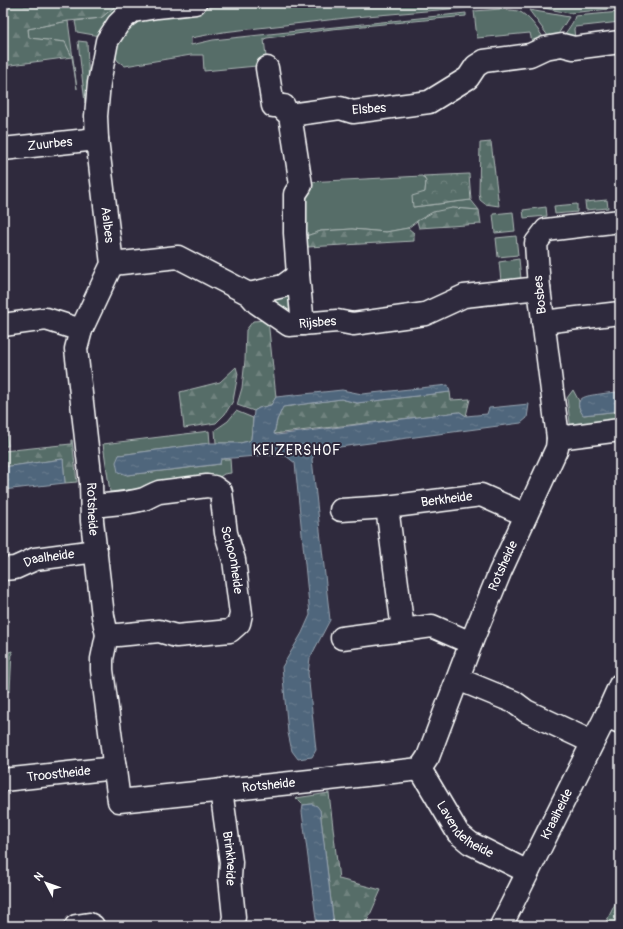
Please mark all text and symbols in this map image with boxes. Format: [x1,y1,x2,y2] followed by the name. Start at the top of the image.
[351,100,387,118] street label: Elsbes
[26,134,73,154] street label: Zuurbes
[97,206,117,244] street label: Aalbes
[530,275,550,315] street label: Bosbes
[298,313,337,332] street label: Rijsbes
[253,442,341,459] district label: KEIZERSHOF
[83,482,102,537] street label: Rotsheide
[420,488,474,511] street label: Berkheide
[217,525,246,595] street label: Schoonheide
[485,538,521,593] street label: Rotsheide
[21,546,76,571] street label: Daalheide
[26,763,92,785] street label: Troostheide
[241,775,297,796] street label: Rotsheide
[538,786,577,842] street label: Kraaiheide
[433,798,497,862] street label: Lavendelheide
[219,830,239,887] street label: Brinkheide
[26,863,66,903] north arrow
[31,869,47,884] text: N

